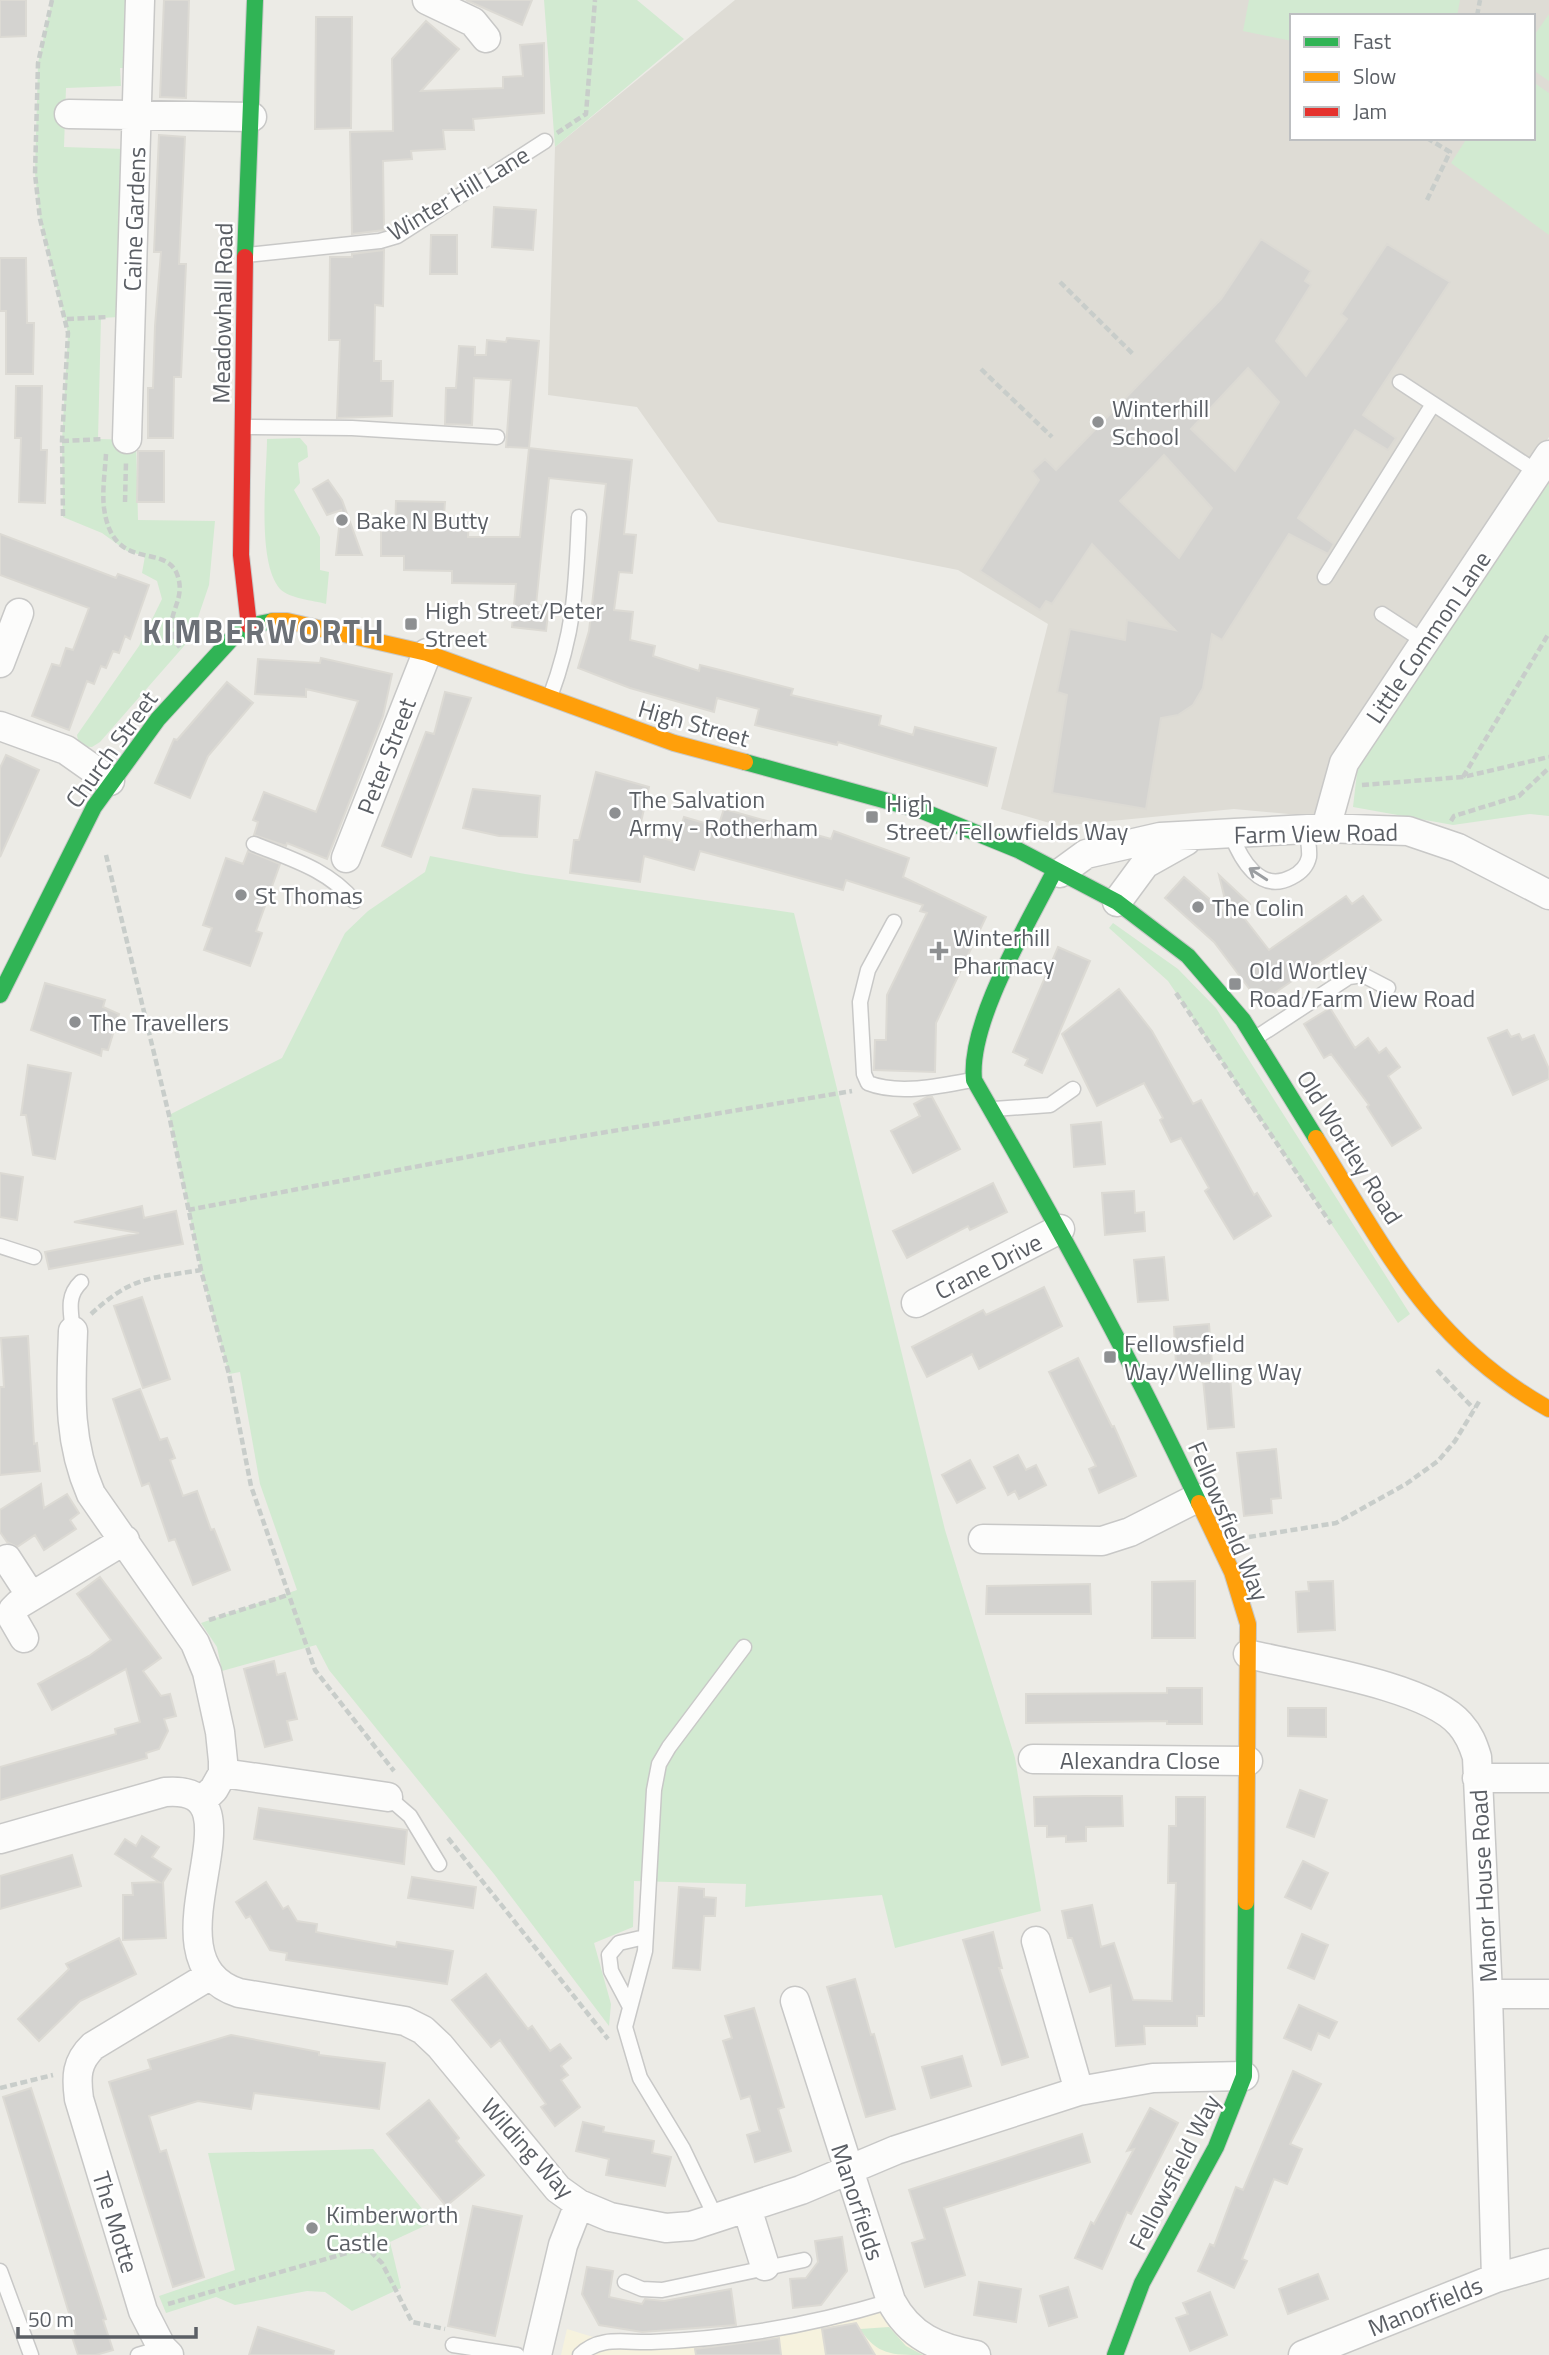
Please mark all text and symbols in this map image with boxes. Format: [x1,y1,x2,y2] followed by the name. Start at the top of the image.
[1290,14,1535,140] legend
[1353,25,1392,57] text: Fast
[1353,60,1396,92] text: Slow
[1353,95,1387,127] text: Jam
[380,136,536,250] street label: Winter Hill Lane
[113,146,155,292] street label: Caine Gardens
[202,222,242,404] street label: Meadowhall Road
[1112,390,1209,454] place label: Winterhill School
[1090,414,1106,430] marker: Winterhill School
[356,502,489,538] place label: Bake N Butty
[334,512,350,528] marker: Bake N Butty
[1357,543,1499,731] street label: Little Common Lane
[425,592,604,656] place label: High Street/Peter Street
[142,607,386,655] district label: KIMBERWORTH
[403,616,419,632] marker: High Street/Peter Street
[56,682,166,815] street label: Church Street
[634,690,754,756] street label: High Street
[347,692,425,819] street label: Peter Street
[629,781,818,845] place label: The Salvation Army - Rotherham
[886,785,1129,849] place label: High Street/Fellowfields Way
[607,805,623,821] marker: The Salvation Army - Rotherham
[864,809,880,825] marker: High Street/Fellowfields Way
[1234,814,1398,852] street label: Farm View Road
[1249,867,1268,882] one-way arrow
[255,877,363,913] place label: St Thomas
[233,887,249,903] marker: St Thomas
[1212,889,1304,925] place label: The Colin
[1190,899,1206,915] marker: The Colin
[953,919,1055,983] place label: Winterhill Pharmacy
[931,943,947,959] marker: Winterhill Pharmacy
[1249,952,1475,1016] place label: Old Wortley Road/Farm View Road
[1227,976,1243,992] marker: Old Wortley Road/Farm View Road
[89,1004,229,1040] place label: The Travellers
[67,1014,83,1030] marker: The Travellers
[1288,1063,1412,1231] street label: Old Wortley Road
[928,1224,1048,1308] street label: Crane Drive
[1124,1325,1302,1389] place label: Fellowsfield Way/Welling Way
[1102,1349,1118,1365] marker: Fellowsfield Way/Welling Way
[1179,1435,1279,1607] street label: Fellowsfield Way
[1060,1742,1220,1778] street label: Alexandra Close
[1460,1789,1506,1983] street label: Manor House Road
[1119,2087,1229,2256] street label: Fellowsfield Way
[473,2090,583,2207] street label: Wilding Way
[822,2139,894,2265] street label: Manorfields
[84,2167,148,2277] street label: The Motte
[326,2196,458,2260] place label: Kimberworth Castle
[304,2220,320,2236] marker: Kimberworth Castle
[1362,2267,1488,2345] street label: Manorfields
[18,2296,196,2340] scale bar
[28,2303,74,2335] text: 50 m

